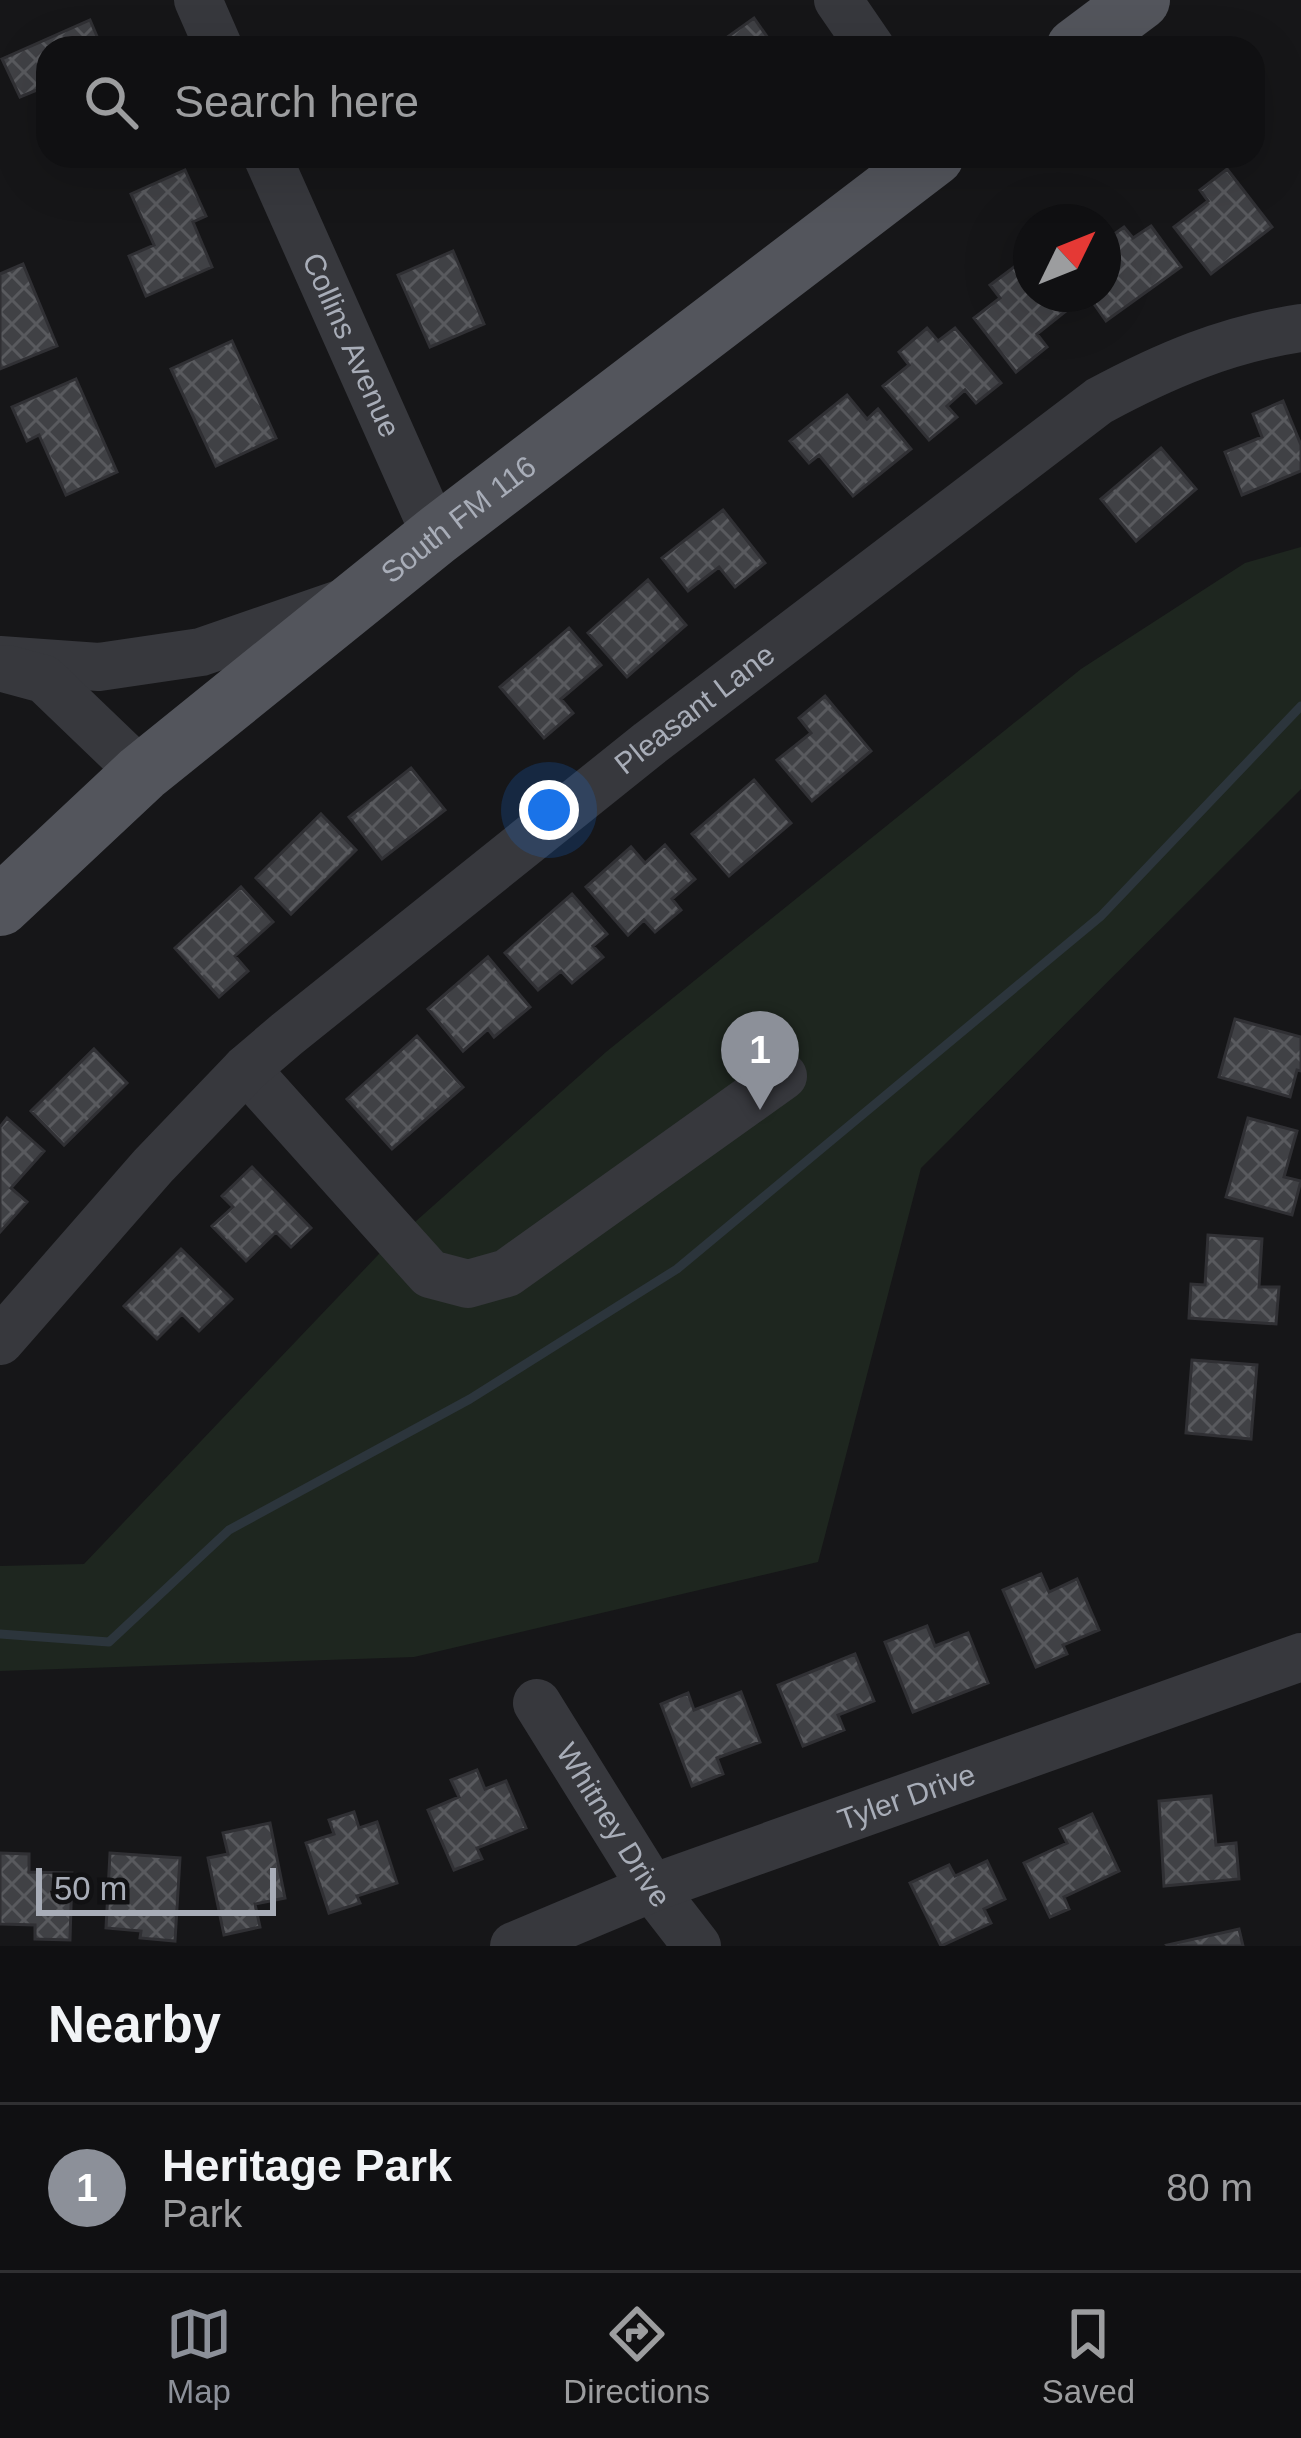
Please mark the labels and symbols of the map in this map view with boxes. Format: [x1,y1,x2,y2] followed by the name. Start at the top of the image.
[1013,204,1121,312] north arrow
[296,248,407,442] street label: Collins Avenue
[374,449,542,589] street label: South FM 116
[608,637,781,780] street label: Pleasant Lane
[519,780,579,840] your location
[721,1011,799,1110] pin: 1
[550,1737,677,1913] street label: Whitney Drive
[833,1757,980,1836] street label: Tyler Drive
[36,1862,276,1915] scale bar

